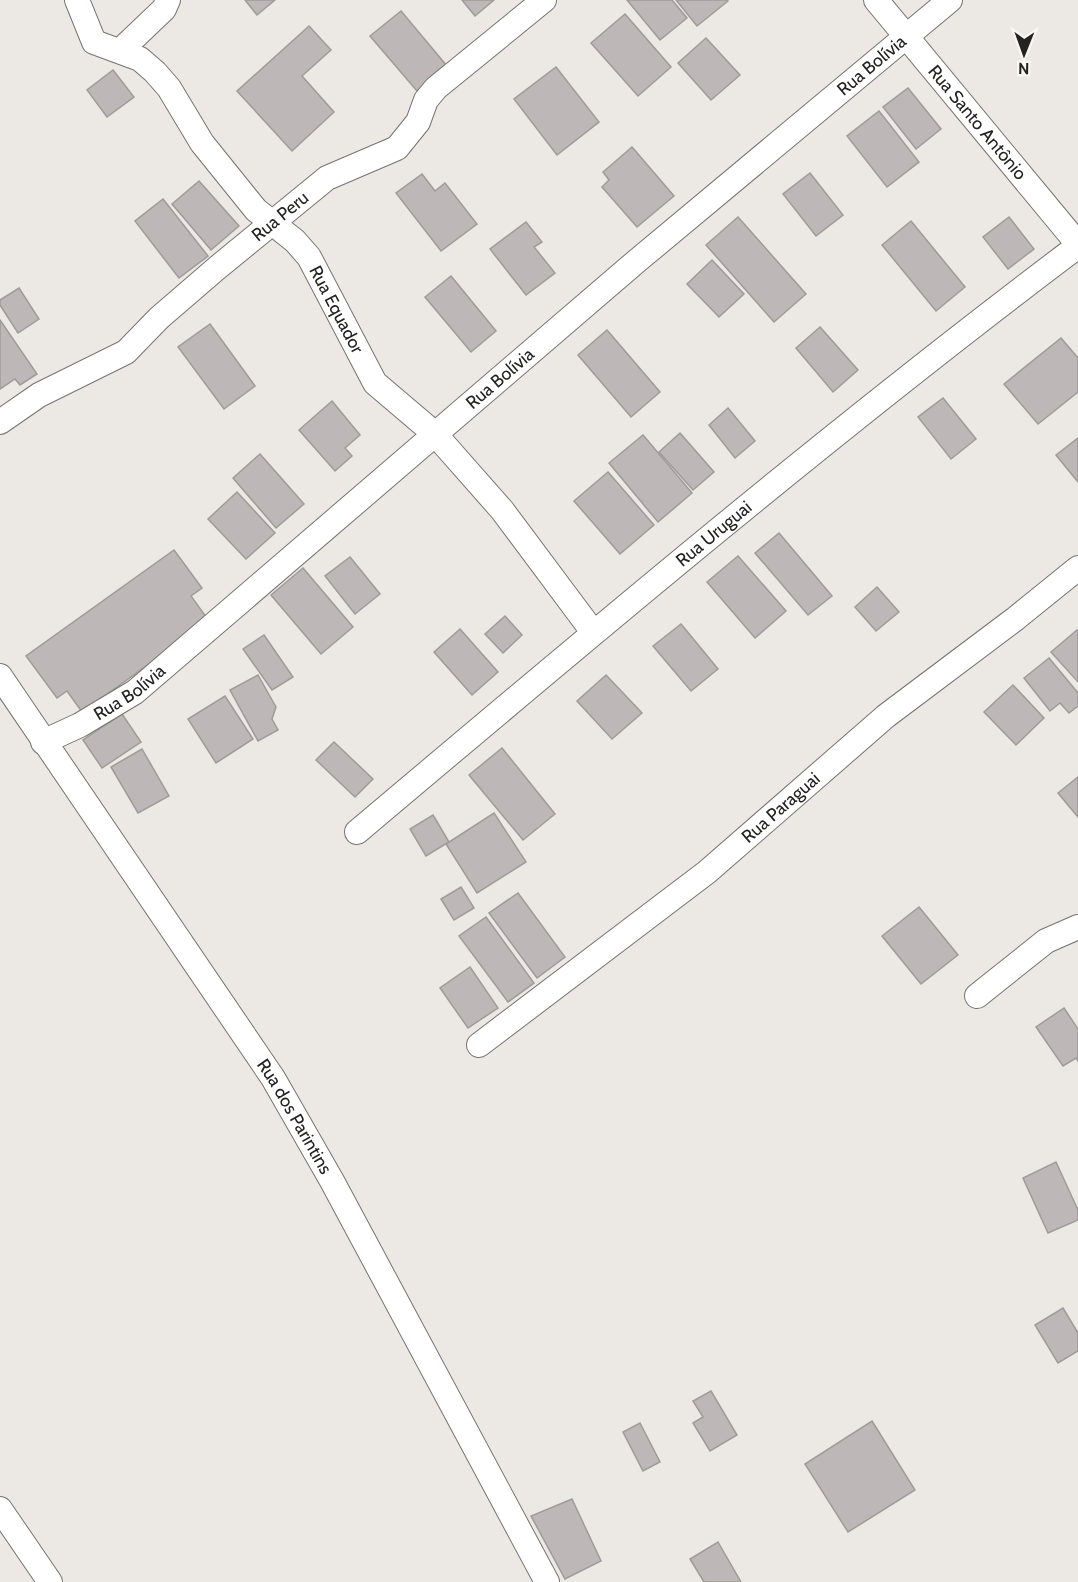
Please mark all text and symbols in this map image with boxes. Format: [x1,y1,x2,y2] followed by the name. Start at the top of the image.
[994,24,1054,84] north arrow
[833,30,911,100] street label: Rua Bolívia
[1018,59,1030,78] text: N
[923,61,1031,184] street label: Rua Santo Antônio
[247,187,313,246] street label: Rua Peru
[304,262,369,357] street label: Rua Equador
[461,343,539,414] street label: Rua Bolívia
[671,496,756,571] street label: Rua Uruguai
[90,660,170,725] street label: Rua Bolívia
[737,768,824,848] street label: Rua Paraguai
[252,1055,337,1178] street label: Rua dos Parintins

